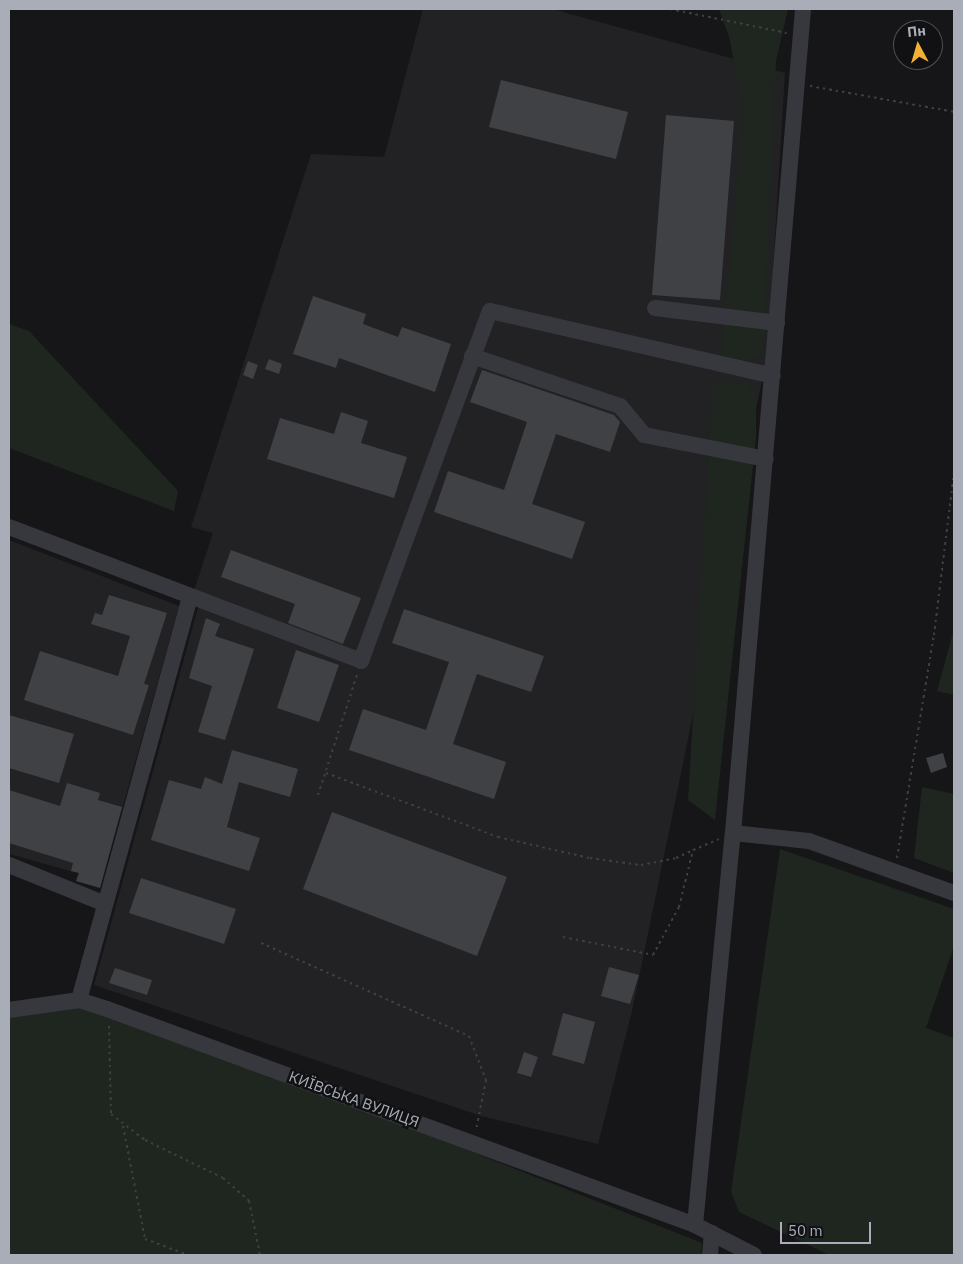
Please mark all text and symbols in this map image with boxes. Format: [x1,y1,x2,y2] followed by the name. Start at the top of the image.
[893,20,943,70] north arrow
[906,21,927,41] text: Пн
[286,1067,422,1131] street label: КИЇВСЬКА ВУЛИЦЯ
[783,1212,874,1244] scale bar
[788,1221,823,1240] text: 50 m

